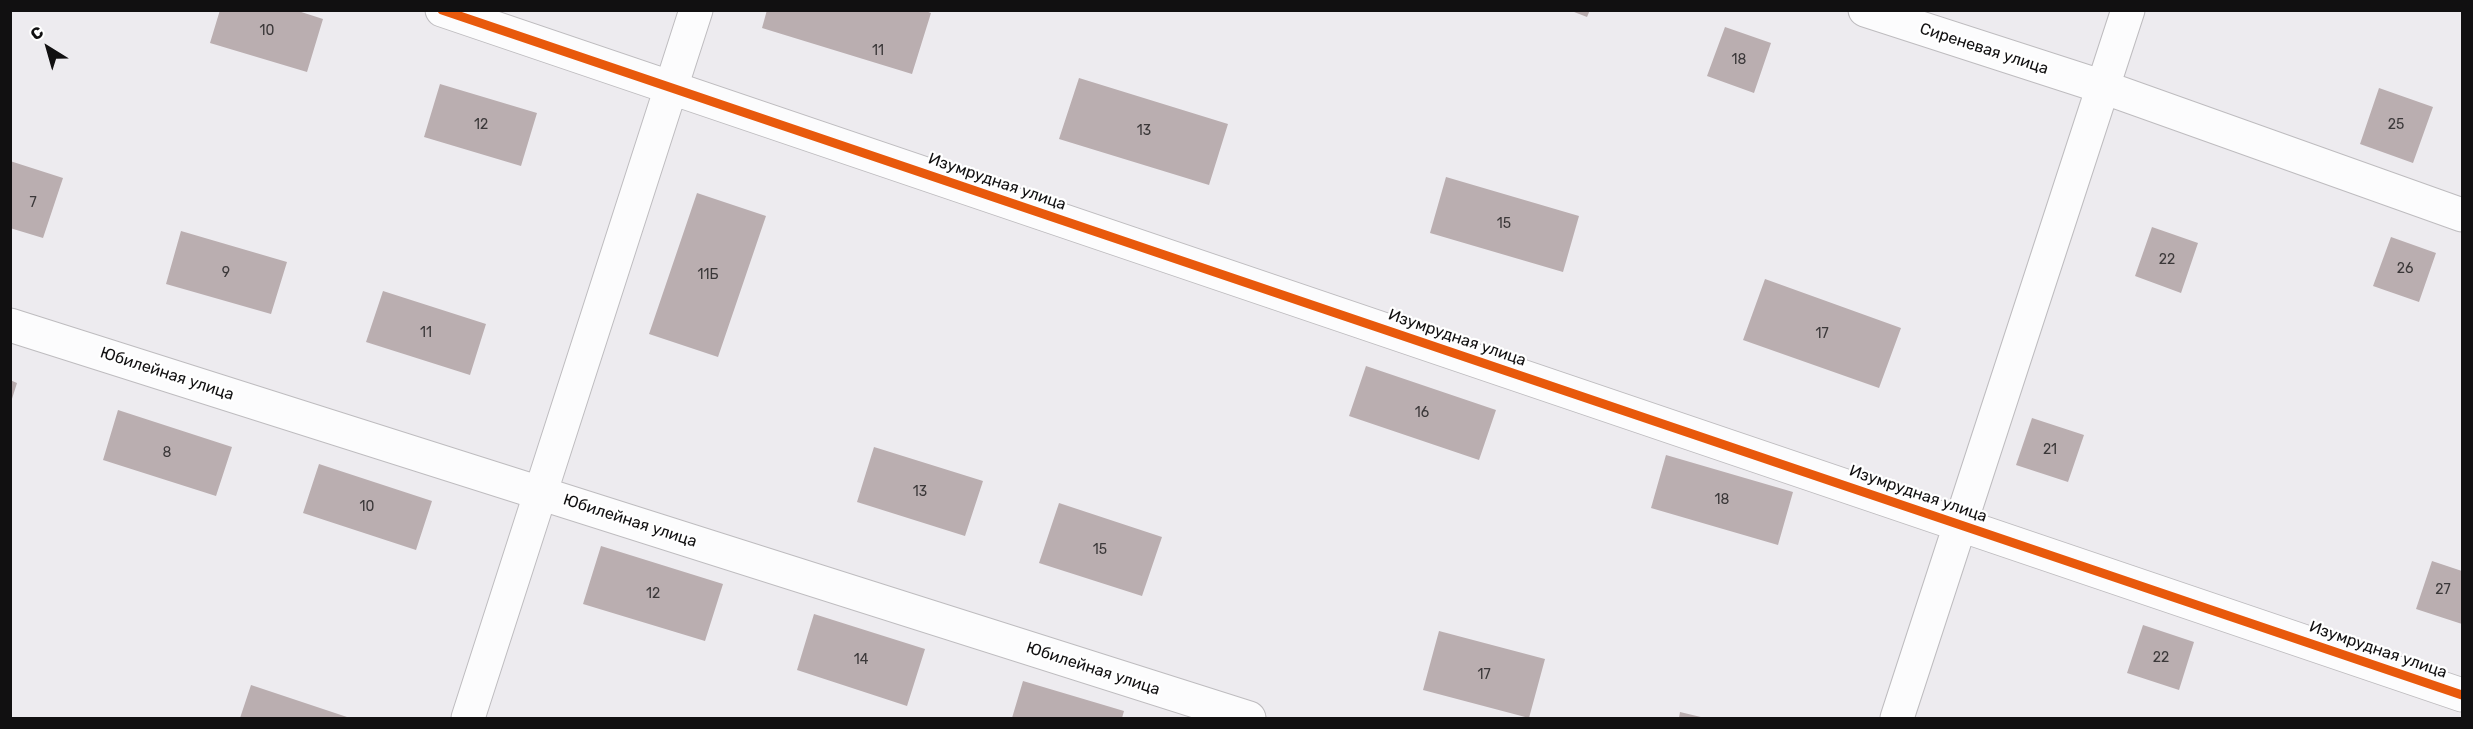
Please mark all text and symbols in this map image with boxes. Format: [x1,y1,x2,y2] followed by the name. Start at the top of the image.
[18,18,78,78] north arrow
[1917,19,2051,79] street label: Сиреневая улица
[27,22,47,44] text: С
[260,23,274,39] house number: 10
[872,43,884,59] house number: 11
[1732,52,1746,68] house number: 18
[474,117,488,133] house number: 12
[2388,117,2404,133] house number: 25
[1137,123,1151,139] house number: 13
[926,149,1068,215] street label: Изумрудная улица
[29,195,37,211] house number: 7
[1497,216,1511,232] house number: 15
[2159,252,2175,268] house number: 22
[2397,261,2413,277] house number: 26
[222,265,230,281] house number: 9
[698,267,718,283] house number: 11Б
[1386,305,1528,371] street label: Изумрудная улица
[420,325,432,341] house number: 11
[1815,326,1829,342] house number: 17
[98,343,236,405] street label: Юбилейная улица
[1415,405,1429,421] house number: 16
[2043,442,2057,458] house number: 21
[163,445,171,461] house number: 8
[1847,461,1989,527] street label: Изумрудная улица
[913,484,927,500] house number: 13
[561,490,699,552] street label: Юбилейная улица
[1715,492,1729,508] house number: 18
[360,499,374,515] house number: 10
[1093,542,1107,558] house number: 15
[2435,582,2451,598] house number: 27
[646,586,660,602] house number: 12
[2307,617,2449,683] street label: Изумрудная улица
[1024,638,1162,700] street label: Юбилейная улица
[2153,650,2169,666] house number: 22
[854,652,868,668] house number: 14
[1477,667,1491,683] house number: 17

